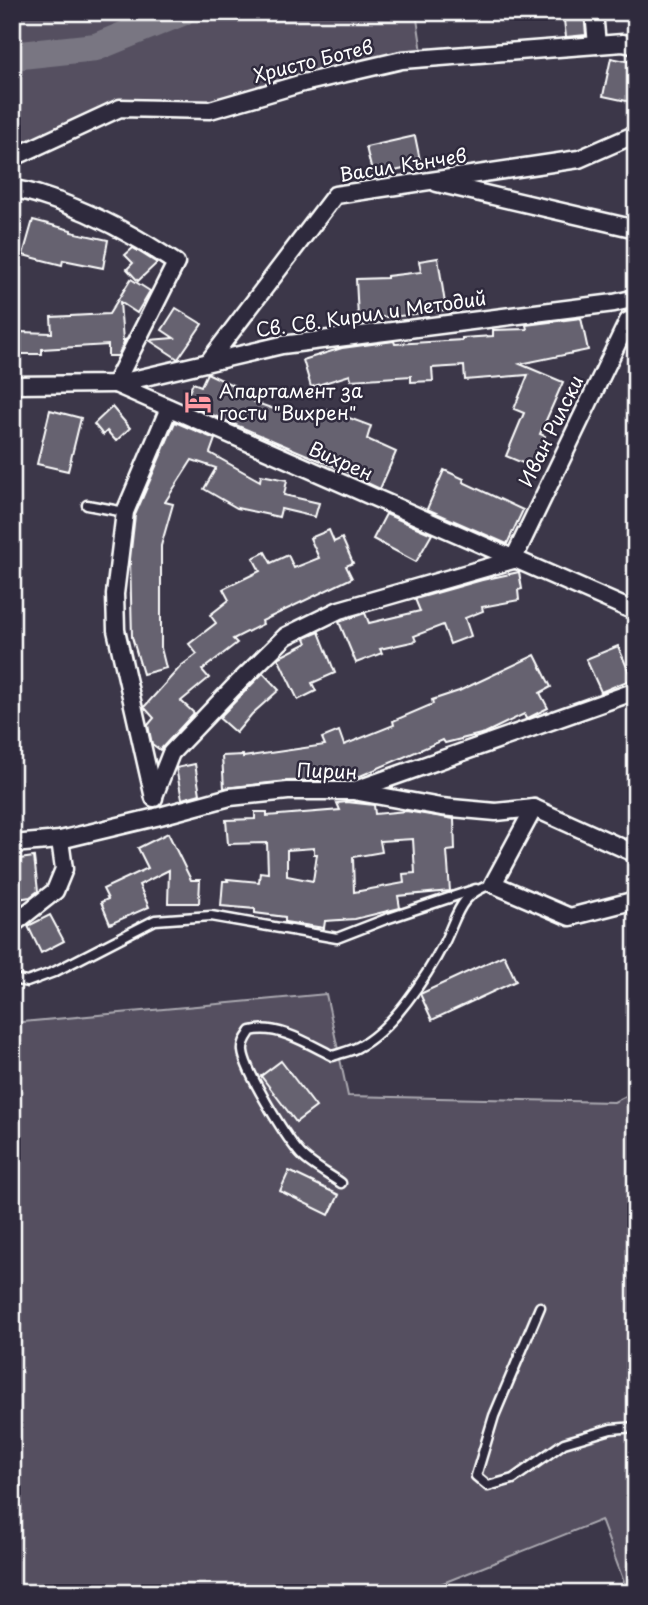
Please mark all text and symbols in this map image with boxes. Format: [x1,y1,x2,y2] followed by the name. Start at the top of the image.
[250,32,376,88] street label: Христо Ботев
[337,140,469,188] street label: Васил Кънчев
[254,283,488,343] street label: Св. Св. Кирил и Методий
[511,370,589,491] street label: Иван Рилски
[219,376,363,426] place label: Апартамент за гости "Вихрен"
[183,387,213,417] hotel icon: Апартамент за гости "Вихрен"
[305,434,378,487] street label: Вихрен
[296,755,358,785] street label: Пирин

